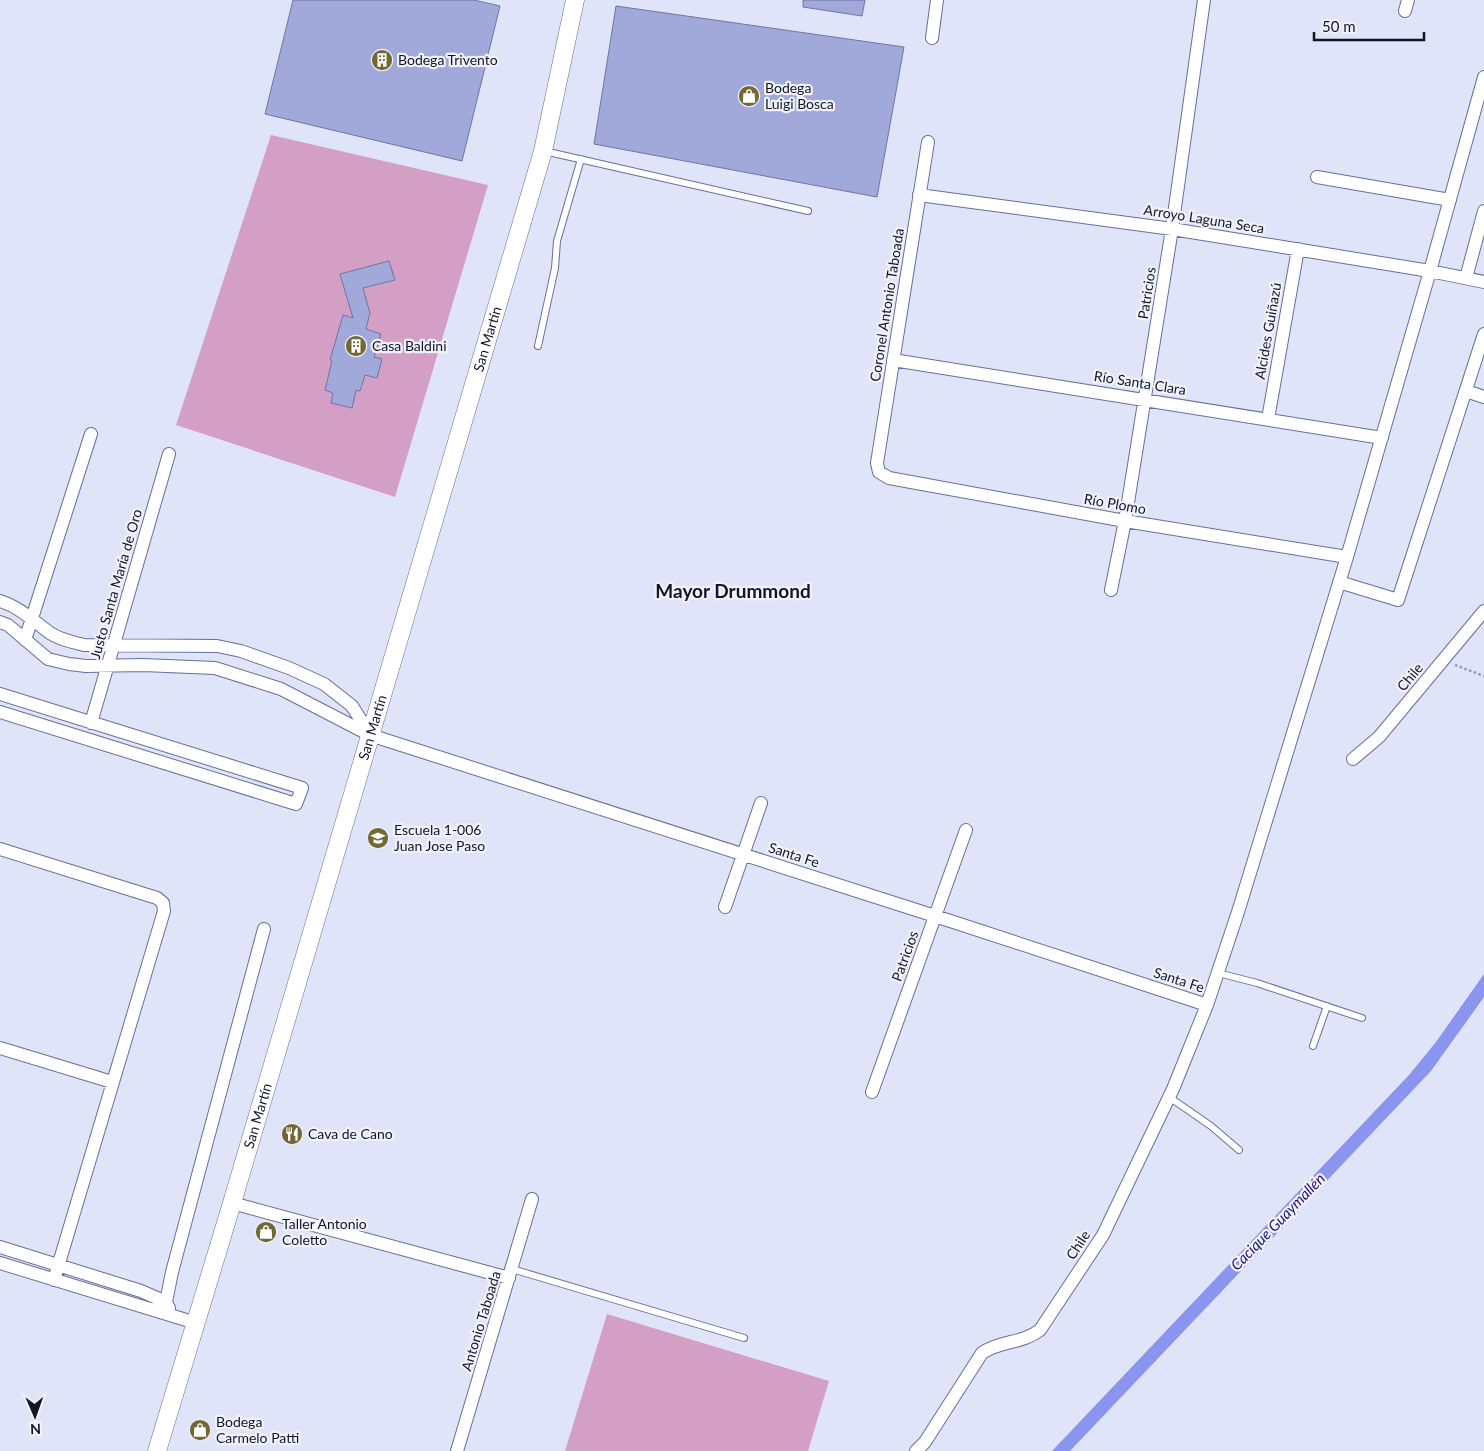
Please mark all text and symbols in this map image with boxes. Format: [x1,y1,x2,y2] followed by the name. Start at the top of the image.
[1314,10,1424,42] scale bar
[1322,17,1356,35] text: 50 m
[370,48,394,72] building icon: Bodega Trivento
[398,51,498,68] place label: Bodega Trivento
[765,79,834,112] place label: Bodega Luigi Bosca
[737,84,761,108] shop icon: Bodega Luigi Bosca
[1143,201,1266,236] street label: Arroyo Laguna Seca
[866,227,907,383] street label: Coronel Antonio Taboada
[1134,266,1159,320] street label: Patricios
[1251,281,1284,381] street label: Alcides Guiñazú
[469,304,505,374] street label: San Martín
[344,334,368,358] building icon: Casa Baldini
[372,337,447,354] place label: Casa Baldini
[1093,367,1187,398] street label: Río Santa Clara
[1083,490,1147,517] street label: Río Plomo
[86,507,145,661] street label: Justo Santa María de Oro
[655,579,811,602] district label: Mayor Drummond
[1393,659,1426,694] street label: Chile
[354,693,390,762] street label: San Martín
[394,821,485,854] place label: Escuela 1-006 Juan Jose Paso
[366,826,390,850] school or university icon: Escuela 1-006 Juan Jose Paso
[767,838,822,871] street label: Santa Fe
[888,928,922,983] street label: Patricios
[1152,963,1207,996] street label: Santa Fe
[240,1081,275,1150] street label: San Martín
[280,1122,304,1146] restaurant icon: Cava de Cano
[308,1125,393,1142] place label: Cava de Cano
[1226,1169,1328,1273] water label: Cacique Guaymallén
[282,1215,367,1248] place label: Taller Antonio Coletto
[254,1220,278,1244] shop icon: Taller Antonio Coletto
[1062,1227,1093,1262] street label: Chile
[457,1269,504,1373] street label: Antonio Taboada
[10,1391,60,1441] north arrow
[216,1413,299,1446] place label: Bodega Carmelo Patti
[188,1418,212,1442] shop icon: Bodega Carmelo Patti
[30,1421,41,1438] text: N

